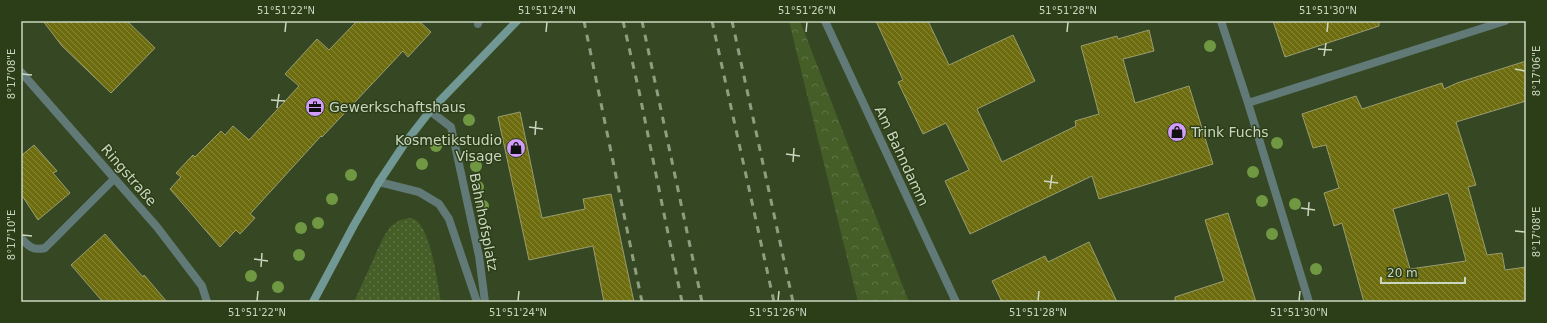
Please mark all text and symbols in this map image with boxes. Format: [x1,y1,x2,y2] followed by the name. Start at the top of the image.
[257,5,315,16] text: 51°51'22"N
[518,5,576,16] text: 51°51'24"N
[778,5,836,16] text: 51°51'26"N
[1039,5,1097,16] text: 51°51'28"N
[1299,5,1357,16] text: 51°51'30"N
[1531,46,1542,96] text: 8°17'06"E
[6,49,17,99] text: 8°17'08"E
[304,96,326,118] office icon: Gewerkschaftshaus
[329,99,466,115] place label: Gewerkschaftshaus
[872,104,932,208] street label: Am Bahndamm
[1166,121,1188,143] shop icon: Trink Fuchs
[1190,124,1269,140] place label: Trink Fuchs
[395,132,502,164] place label: Kosmetikstudio Visage
[505,137,527,159] shop icon: Kosmetikstudio Visage
[98,141,160,209] street label: Ringstraße
[467,171,501,273] street label: Bahnhofsplatz
[1531,207,1542,257] text: 8°17'08"E
[6,210,17,260] text: 8°17'10"E
[1381,259,1465,285] scale bar
[1387,266,1418,280] text: 20 m
[228,307,286,318] text: 51°51'22"N
[489,307,547,318] text: 51°51'24"N
[749,307,807,318] text: 51°51'26"N
[1009,307,1067,318] text: 51°51'28"N
[1270,307,1328,318] text: 51°51'30"N

